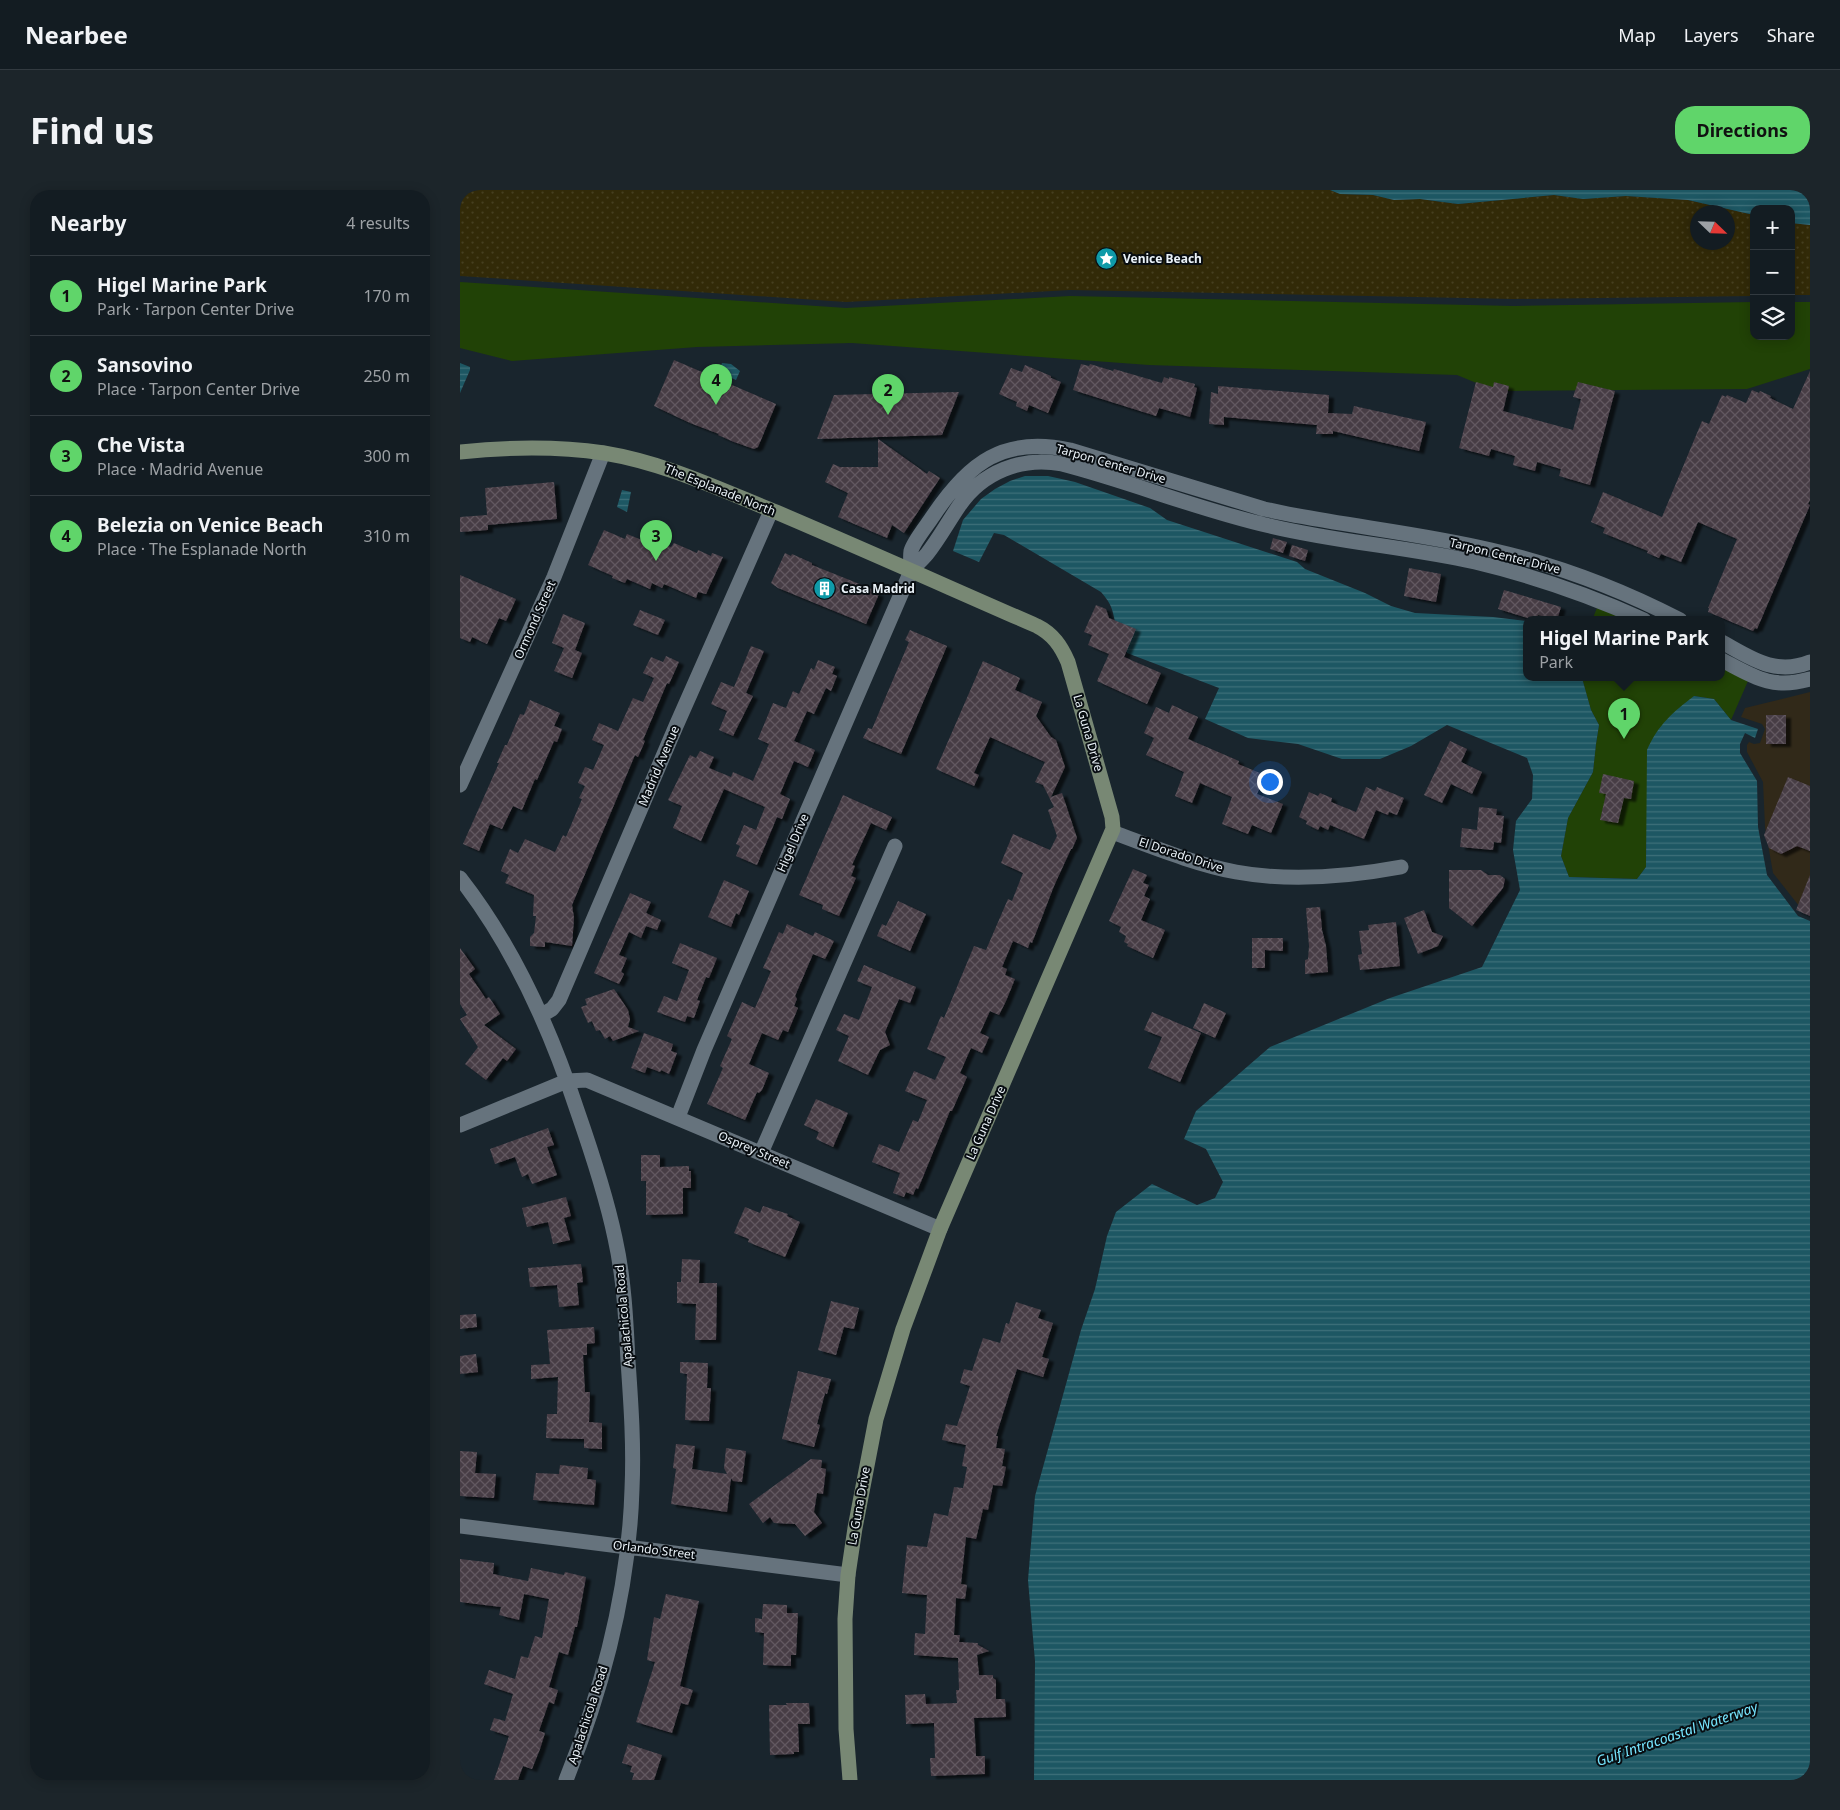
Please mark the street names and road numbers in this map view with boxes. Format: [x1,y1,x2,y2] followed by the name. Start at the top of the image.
[1054,440,1168,487] street label: Tarpon Center Drive
[662,460,778,520] street label: The Esplanade North
[1448,534,1562,578] street label: Tarpon Center Drive
[510,577,560,662] street label: Ormond Street
[1069,692,1108,774] street label: La Guna Drive
[634,723,683,809] street label: Madrid Avenue
[773,811,813,875] street label: Higel Drive
[1137,833,1226,876] street label: El Dorado Drive
[962,1083,1010,1162] street label: La Guna Drive
[716,1127,793,1173] street label: Osprey Street
[611,1264,636,1368] street label: Apalachicola Road
[843,1465,874,1546] street label: La Guna Drive
[612,1536,697,1563] street label: Orlando Street
[564,1663,611,1766] street label: Apalachicola Road

